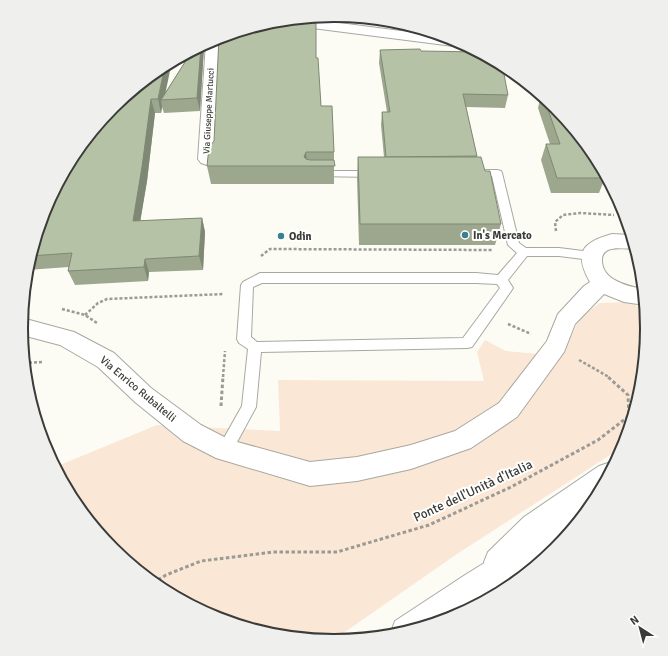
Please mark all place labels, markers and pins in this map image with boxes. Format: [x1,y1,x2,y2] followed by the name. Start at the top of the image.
[473,229,532,242] place label: In's Mercato
[289,230,312,243] place label: Odin
[460,230,470,240] marker: In's Mercato
[276,231,286,241] marker: Odin

